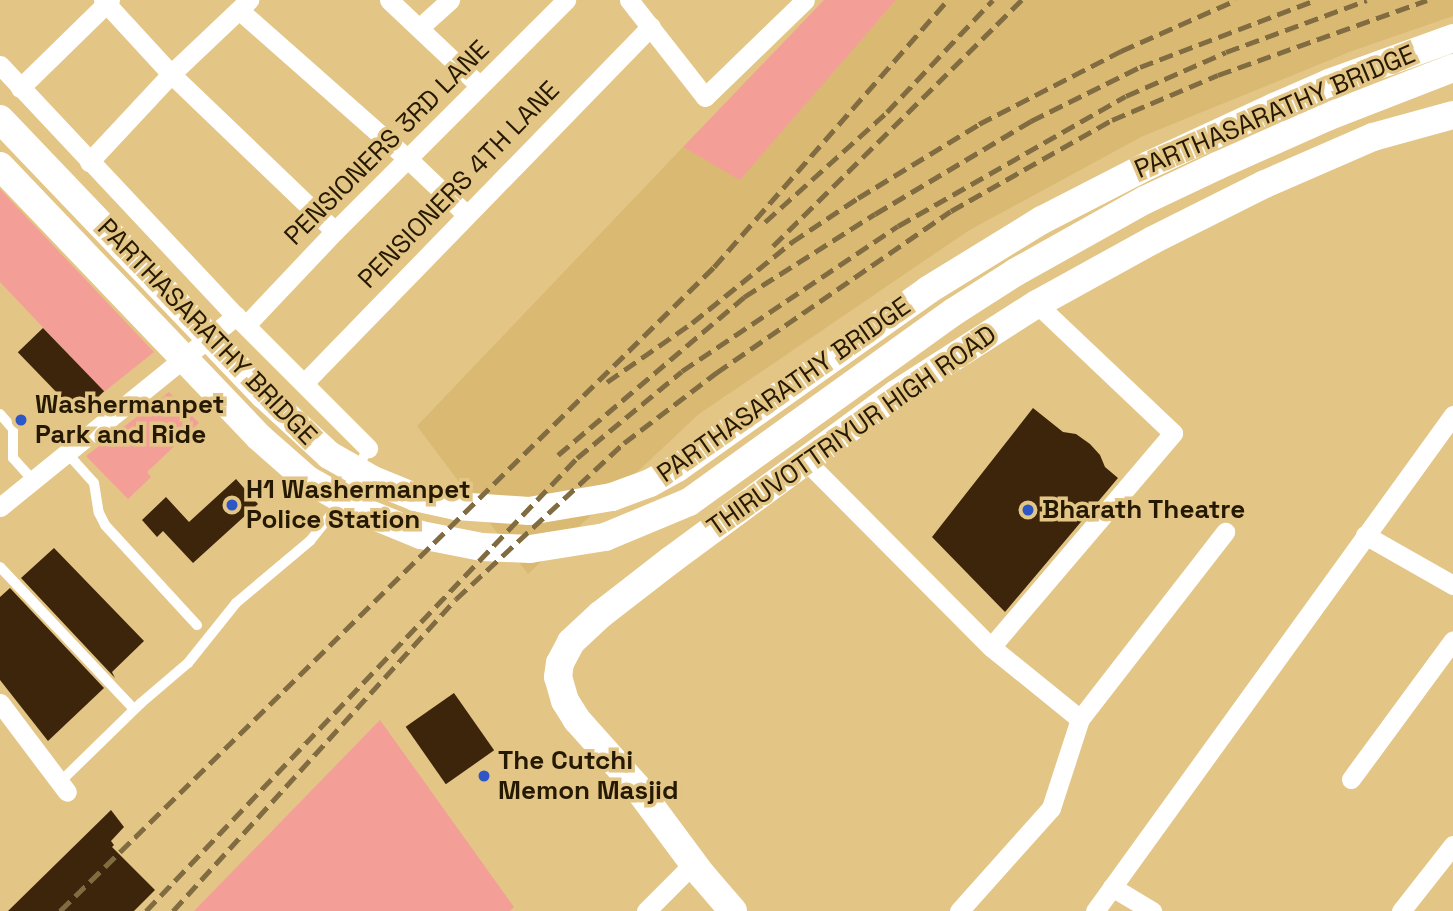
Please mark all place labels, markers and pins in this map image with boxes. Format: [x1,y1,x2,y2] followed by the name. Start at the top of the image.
[35,389,224,450] place label: Washermanpet Park and Ride
[13,412,29,428] marker: Washermanpet Park and Ride
[246,474,471,536] place label: H1 Washermanpet Police Station
[1042,494,1246,526] place label: Bharath Theatre
[224,497,240,513] marker: H1 Washermanpet Police Station
[1020,502,1036,518] marker: Bharath Theatre
[498,745,679,806] place label: The Cutchi Memon Masjid
[476,768,492,784] marker: The Cutchi Memon Masjid

